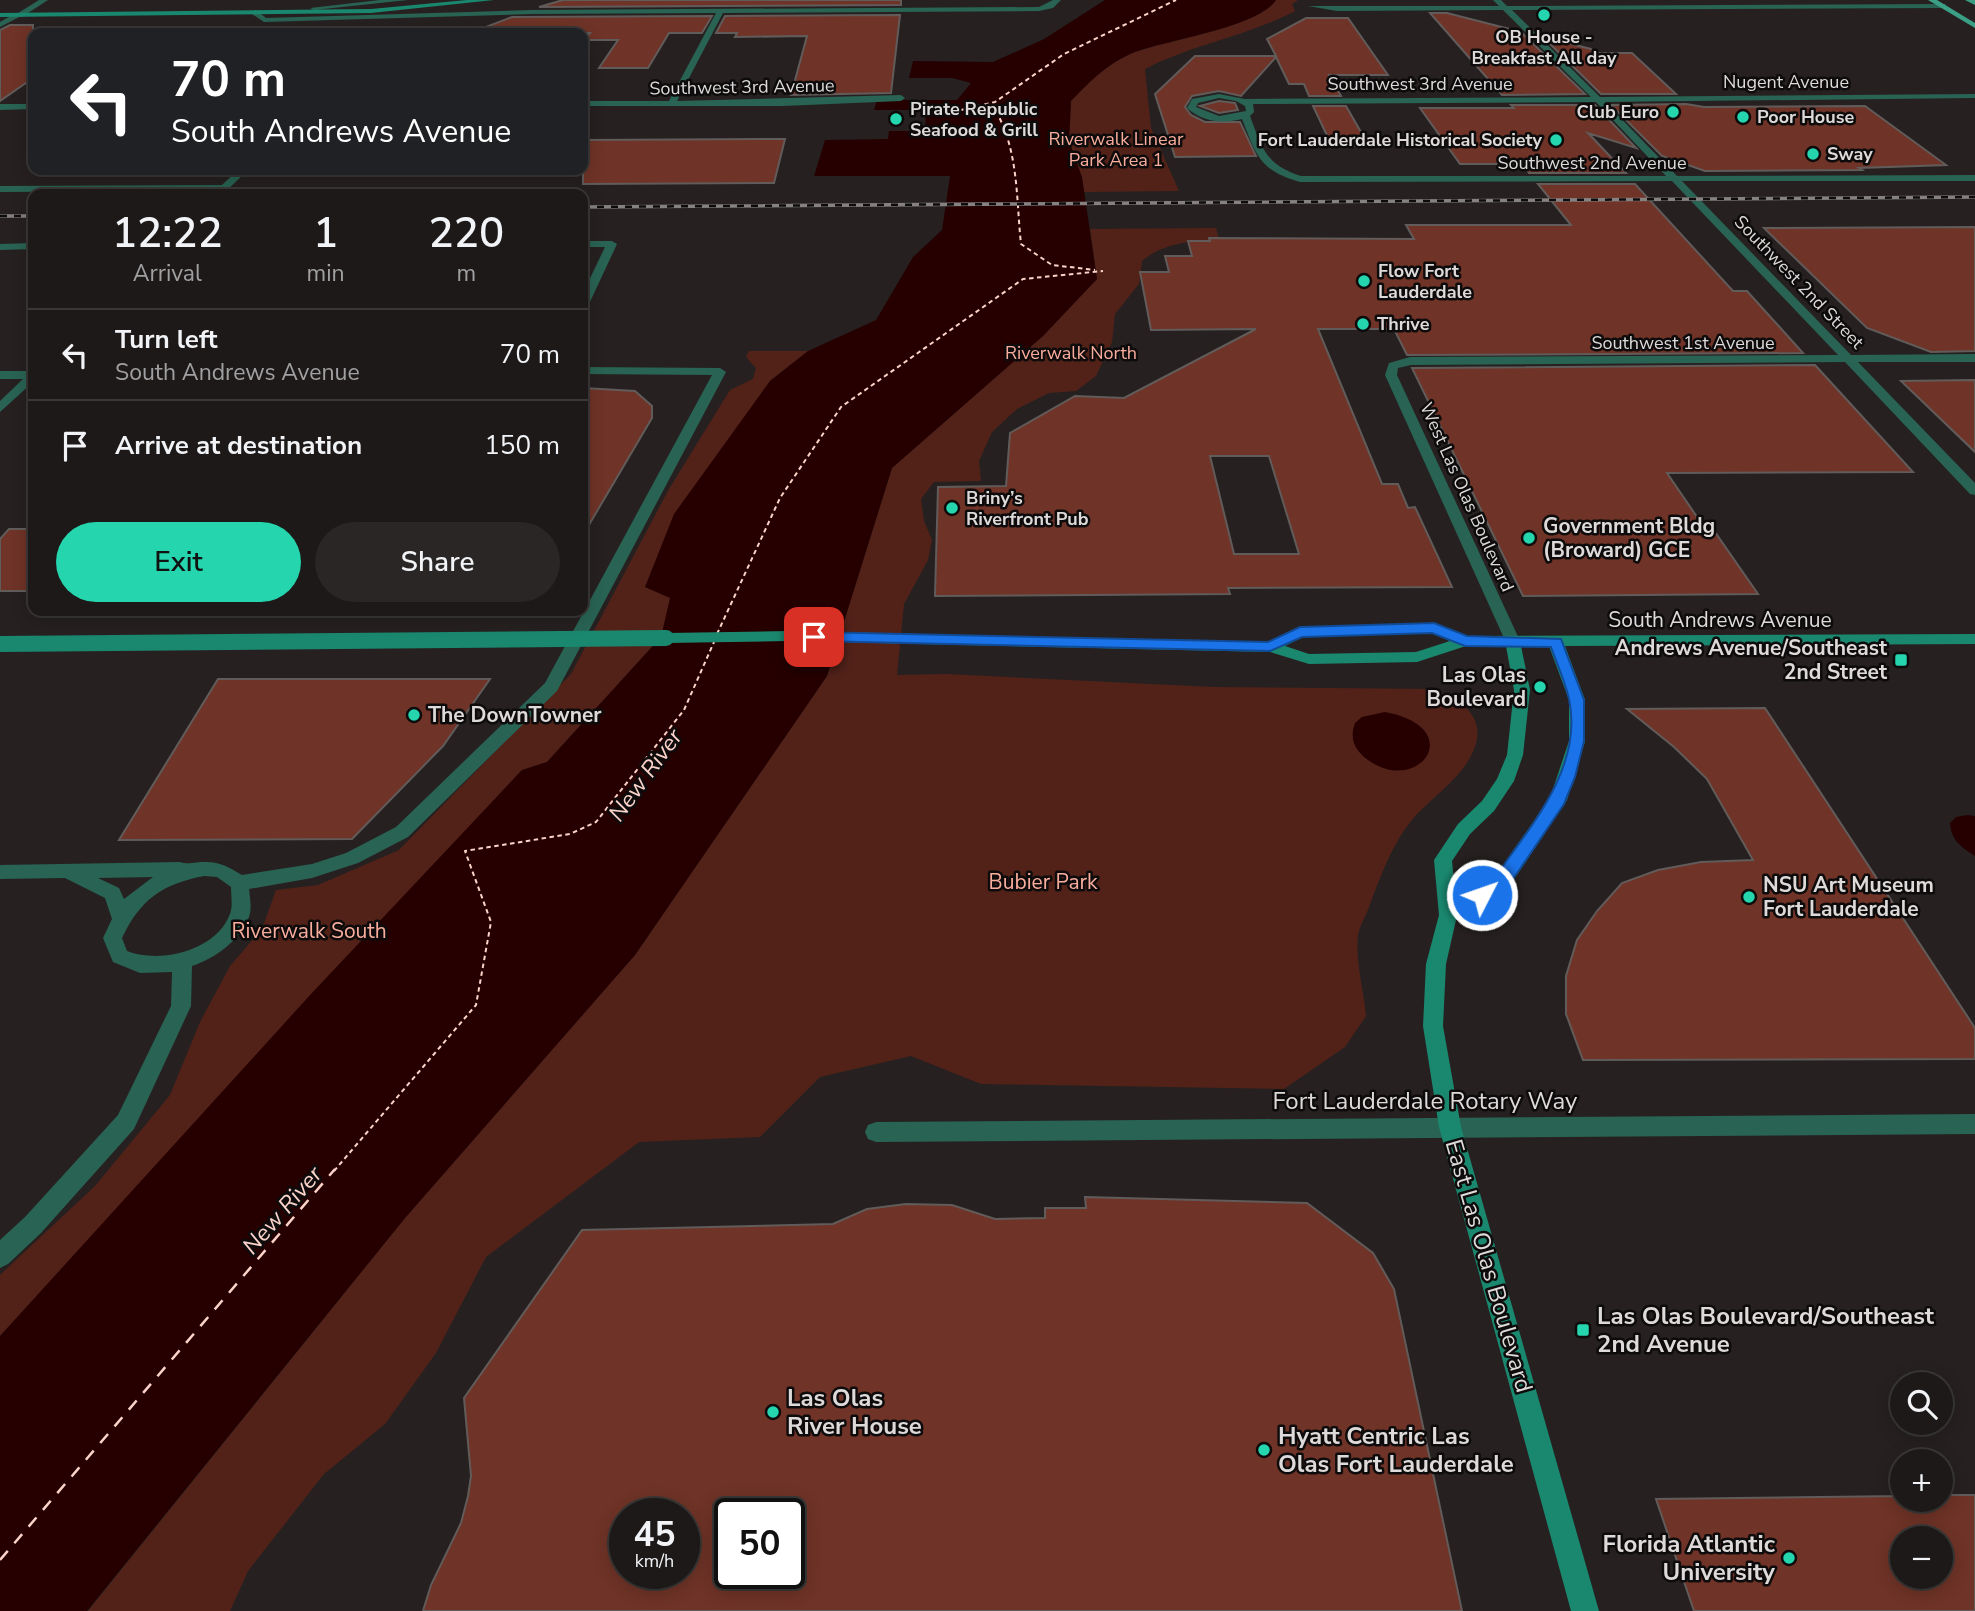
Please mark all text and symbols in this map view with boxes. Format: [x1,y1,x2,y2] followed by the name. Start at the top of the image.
[1536,7,1552,23] marker: OB House - Breakfast All day
[1471,25,1617,70] place label: OB House - Breakfast All day
[171,46,286,113] text: 70 m
[56,56,147,147] icon: left
[1723,70,1849,94] street label: Nugent Avenue
[1327,72,1513,96] street label: Southwest 3rd Avenue
[649,73,835,101] street label: Southwest 3rd Avenue
[910,97,1038,142] place label: Pirate Republic Seafood & Grill
[1577,100,1659,124] place label: Club Euro
[1665,104,1681,120] marker: Club Euro
[1757,105,1854,129] place label: Poor House
[1735,109,1751,125] marker: Poor House
[171,110,511,153] text: South Andrews Avenue
[888,111,904,127] marker: Pirate Republic Seafood & Grill
[1048,127,1184,172] park label: Riverwalk Linear Park Area 1
[1258,128,1543,152] place label: Fort Lauderdale Historical Society
[1548,132,1564,148] marker: Fort Lauderdale Historical Society
[1827,142,1873,166] place label: Sway
[1805,146,1821,162] marker: Sway
[1497,151,1687,175] street label: Southwest 2nd Avenue
[112,205,223,262] text: 12:22
[313,205,338,262] text: 1
[428,205,504,262] text: 220
[1729,210,1870,354] street label: Southwest 2nd Street
[133,258,202,289] text: Arrival
[307,258,345,289] text: min
[456,258,476,289] text: m
[1378,259,1472,304] place label: Flow Fort Lauderdale
[1356,273,1372,289] marker: Flow Fort Lauderdale
[1377,312,1430,336] place label: Thrive
[1355,316,1371,332] marker: Thrive
[115,322,218,357] text: Turn left
[1591,331,1775,355] street label: Southwest 1st Avenue
[56,336,94,374] icon: left
[500,337,560,372] text: 70 m
[1005,341,1137,365] park label: Riverwalk North
[115,357,360,388] text: South Andrews Avenue
[1414,399,1520,595] street label: West Las Olas Boulevard
[56,427,94,465] icon: arrive
[115,428,362,463] text: Arrive at destination
[484,428,560,463] text: 150 m
[966,486,1089,531] place label: Briny’s Riverfront Pub
[944,500,960,516] marker: Briny’s Riverfront Pub
[1543,512,1715,564] place label: Government Bldg (Broward) GCE
[56,522,301,602] button: Exit
[315,522,560,602] button: Share
[1521,530,1537,546] marker: Government Bldg (Broward) GCE
[1608,606,1832,634] street label: South Andrews Avenue
[784,607,844,667] pin
[795,618,833,656] icon: arrive
[1615,634,1888,686] place label: Andrews Avenue/Southeast 2nd Street
[1893,652,1909,668] marker: Andrews Avenue/Southeast 2nd Street
[1426,661,1526,713] place label: Las Olas Boulevard
[1532,679,1548,695] marker: Las Olas Boulevard
[428,701,602,729] place label: The DownTowner
[406,707,422,723] marker: The DownTowner
[601,722,690,828] water label: New River
[1445,858,1519,932] position arrow
[988,868,1098,896] park label: Bubier Park
[1763,871,1934,923] place label: NSU Art Museum Fort Lauderdale
[1741,889,1757,905] marker: NSU Art Museum Fort Lauderdale
[231,917,387,945] park label: Riverwalk South
[1273,1085,1578,1117] street label: Fort Lauderdale Rotary Way
[1438,1136,1540,1396] street label: East Las Olas Boulevard
[236,1159,330,1261] water label: New River
[1597,1300,1935,1360] place label: Las Olas Boulevard/Southeast 2nd Avenue
[1575,1322,1591,1338] marker: Las Olas Boulevard/Southeast 2nd Avenue
[1890,1372,1953,1589] map controls
[1890,1372,1953,1435] button: search
[787,1382,922,1442] place label: Las Olas River House
[765,1404,781,1420] marker: Las Olas River House
[1278,1420,1514,1480] place label: Hyatt Centric Las Olas Fort Lauderdale
[1256,1442,1272,1458] marker: Hyatt Centric Las Olas Fort Lauderdale
[1890,1449,1953,1512] button: +
[714,1498,805,1589] speed limit sign: 50
[633,1511,676,1558] text: 45
[1890,1526,1953,1589] button: −
[1602,1528,1776,1588] place label: Florida Atlantic University
[635,1549,674,1573] text: km/h
[1781,1550,1797,1566] marker: Florida Atlantic University

